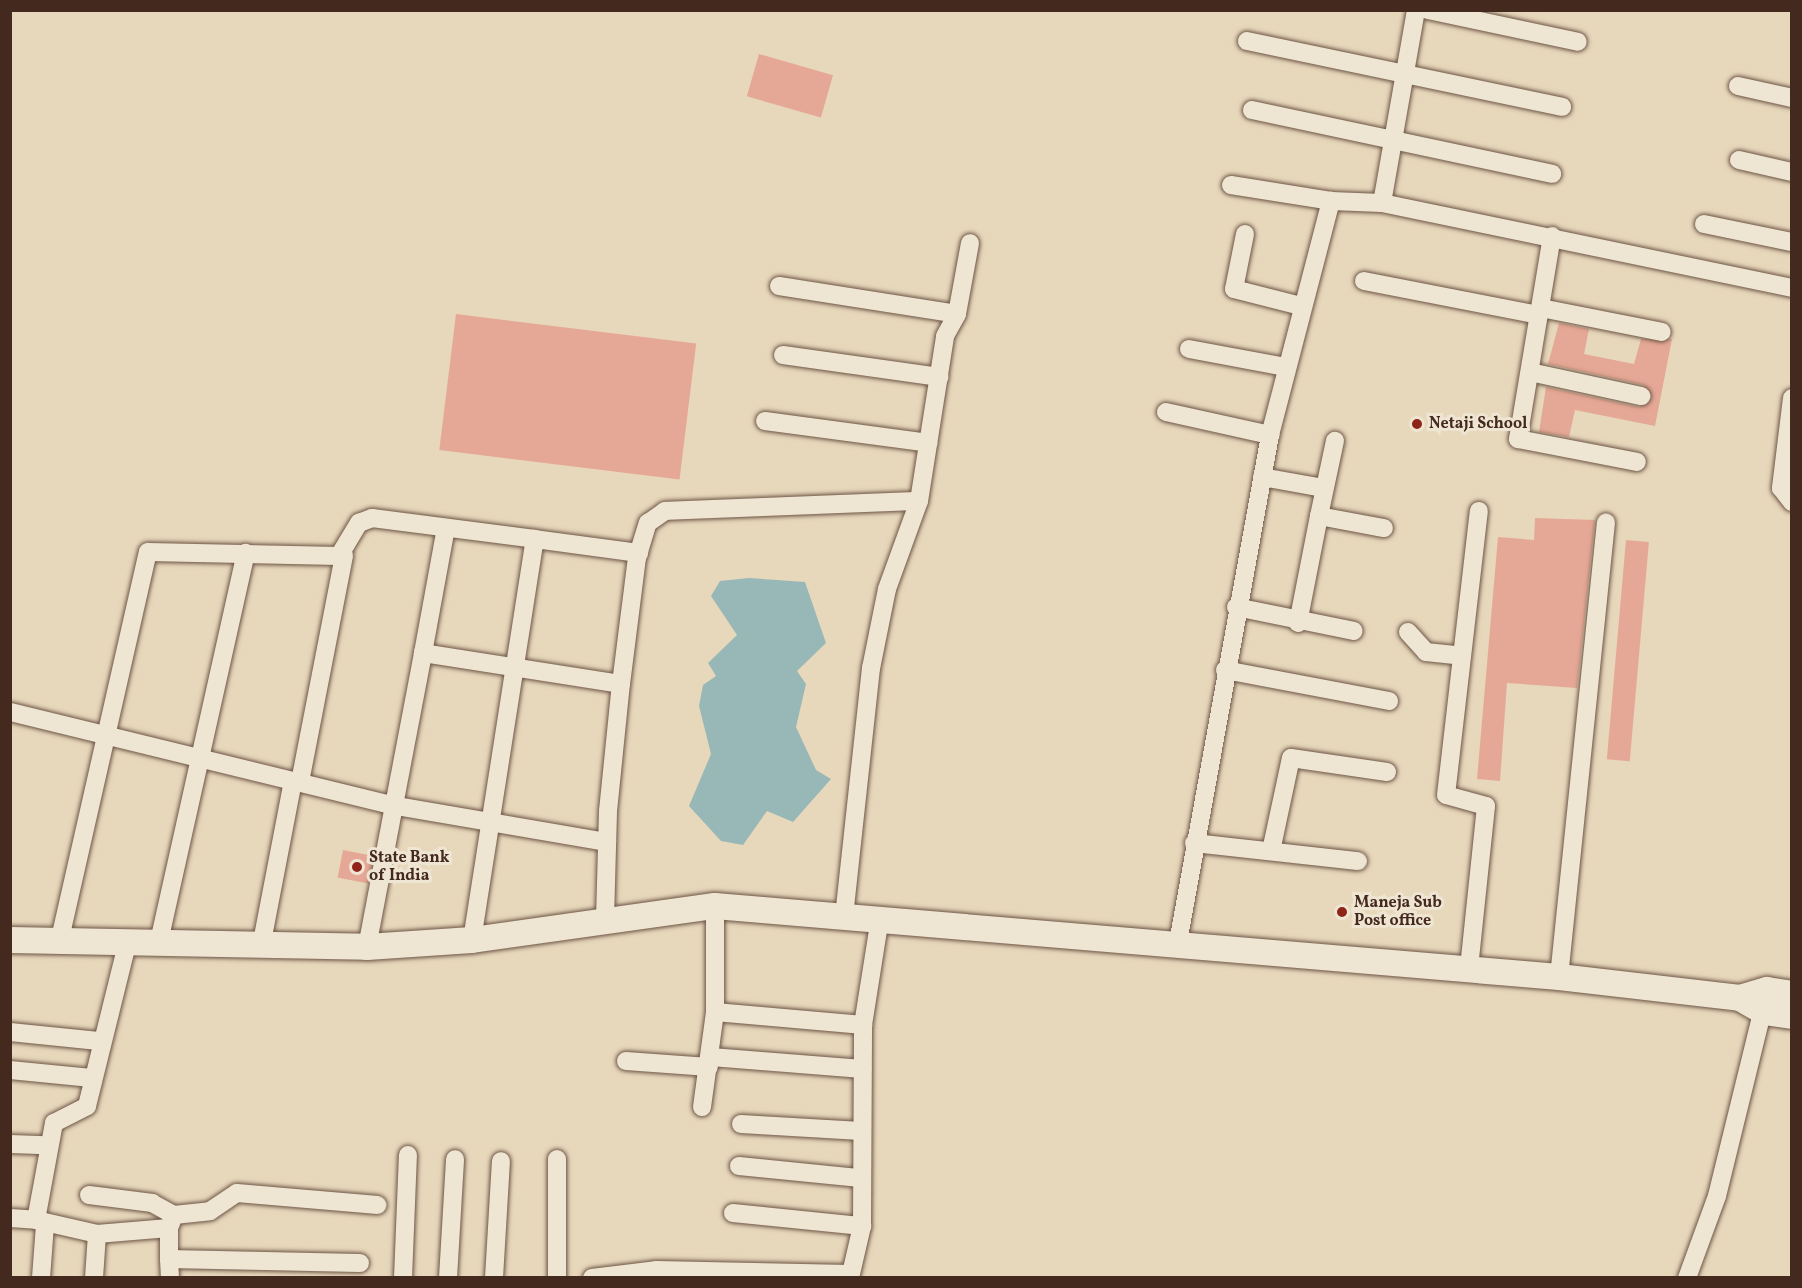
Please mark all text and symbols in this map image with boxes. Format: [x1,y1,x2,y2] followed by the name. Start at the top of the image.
[1429,414,1527,434] place label: Netaji School
[1410,417,1424,431] marker: Netaji School
[369,848,449,886] place label: State Bank of India
[350,860,364,874] marker: State Bank of India
[1354,893,1442,931] place label: Maneja Sub Post office
[1335,905,1349,919] marker: Maneja Sub Post office

